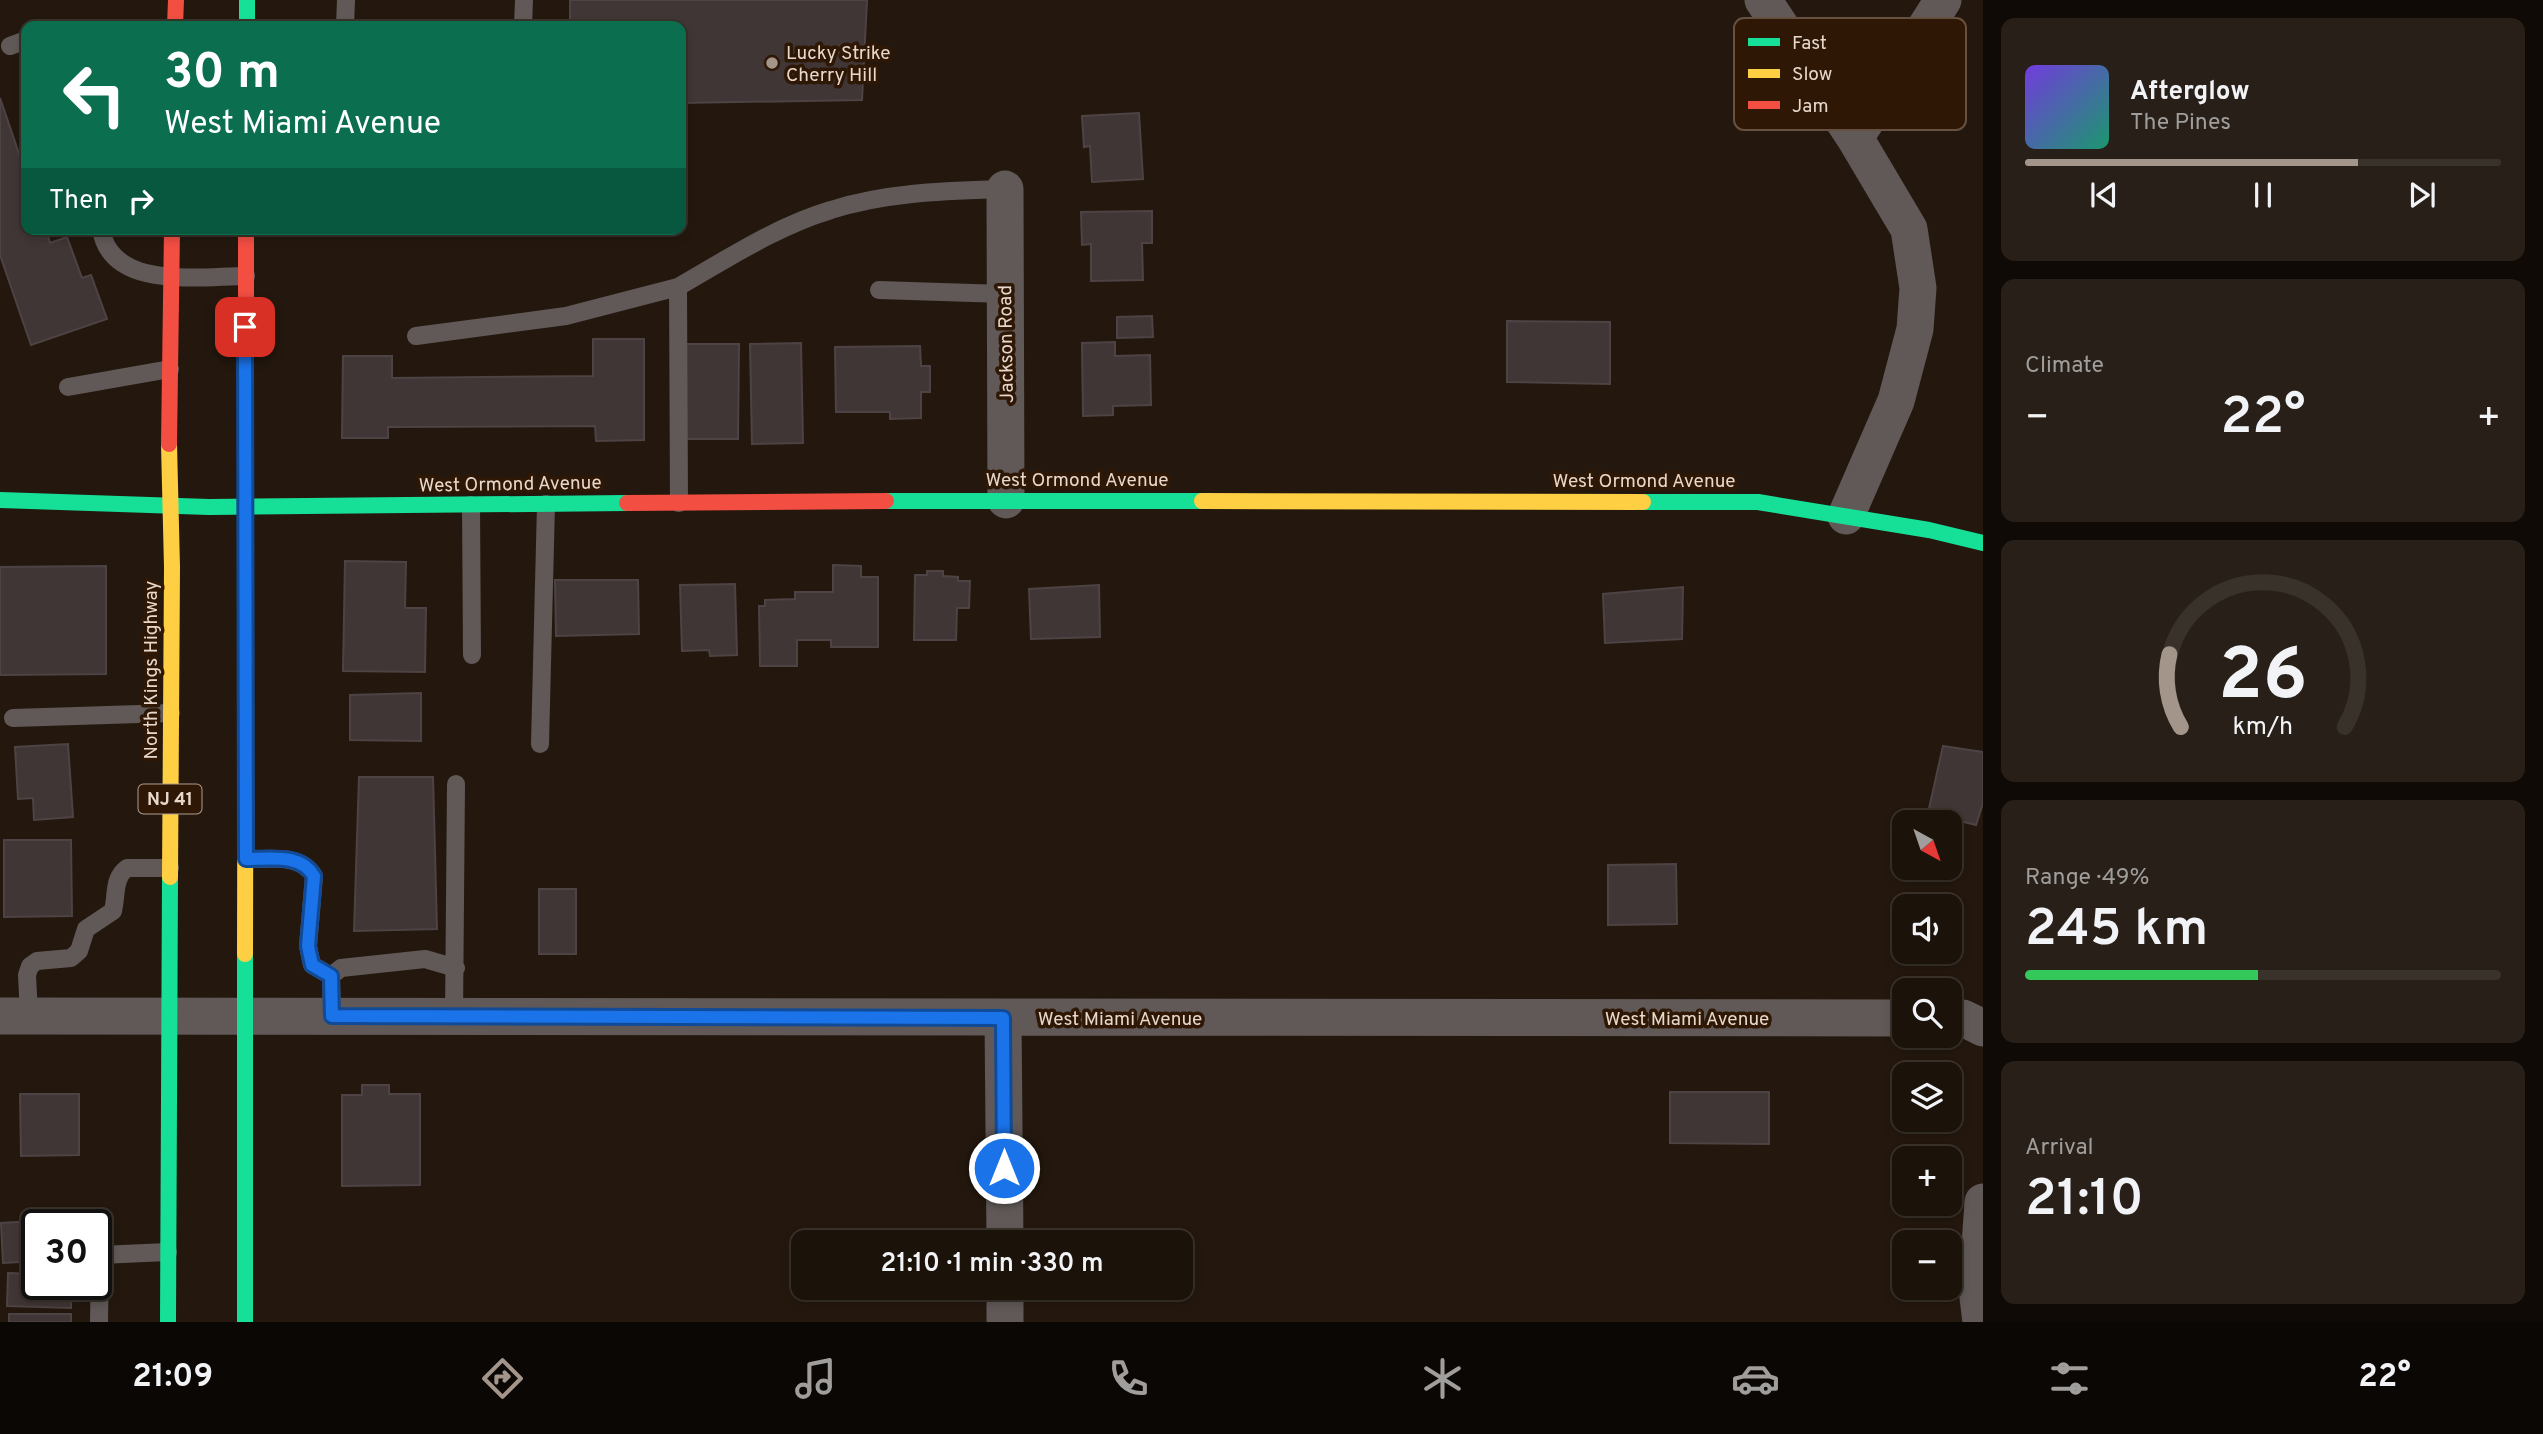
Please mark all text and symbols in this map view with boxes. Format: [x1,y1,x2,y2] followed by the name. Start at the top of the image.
[1734,18,1966,130] legend
[1792,32,1827,56] text: Fast
[786,42,891,88] place label: Lucky Strike Cherry Hill
[164,44,280,106] text: 30 m
[49,49,140,140] icon: left
[764,55,780,71] marker: Lucky Strike Cherry Hill
[1792,63,1832,87] text: Slow
[2130,76,2250,109] text: Afterglow
[1792,95,1829,119] text: Jam
[164,105,441,145] text: West Miami Avenue
[2130,109,2231,138] text: The Pines
[2085,176,2123,214] icon: previous
[2244,176,2282,214] icon: pause
[2403,176,2441,214] icon: next
[122,182,160,220] icon: right
[49,185,108,218] text: Then
[994,285,1020,403] street label: Jackson Road
[215,297,275,357] pin
[226,308,264,346] icon: arrive
[2025,352,2104,381] text: Climate
[2220,386,2306,452] text: 22°
[2025,395,2050,444] text: −
[2476,395,2501,444] text: +
[986,469,1169,493] street label: West Ormond Avenue
[1553,470,1736,494] street label: West Ormond Avenue
[418,471,602,499] street label: West Ormond Avenue
[140,581,164,759] street label: North Kings Highway
[2218,633,2308,725] text: 26
[2233,712,2293,744] text: km/h
[138,784,202,814] road number: NJ 41
[1892,810,1962,880] north arrow
[1892,810,1962,1300] map controls
[2025,864,2149,893] text: Range · 49%
[1892,894,1962,964] button: sound
[2025,898,2208,964] text: 245 km
[1892,978,1962,1048] button: search
[1038,1008,1202,1032] street label: West Miami Avenue
[1605,1008,1769,1032] street label: West Miami Avenue
[1892,1062,1962,1132] button: layers
[967,1131,1041,1205] position arrow
[2025,1134,2094,1163] text: Arrival
[1892,1146,1962,1216] button: +
[2025,1168,2144,1234] text: 21:10
[21,1209,112,1300] speed limit sign: 30
[1892,1230,1962,1300] button: −
[881,1248,1103,1281] text: 21:10 · 1 min · 330 m
[478,1354,527,1403] icon: directions
[791,1354,840,1403] icon: music
[1104,1354,1153,1403] icon: phone
[1418,1354,1467,1403] icon: climate
[1731,1354,1780,1403] icon: car
[2045,1354,2094,1403] icon: filters
[132,1358,213,1398] text: 21:09
[2358,1358,2411,1398] text: 22°

